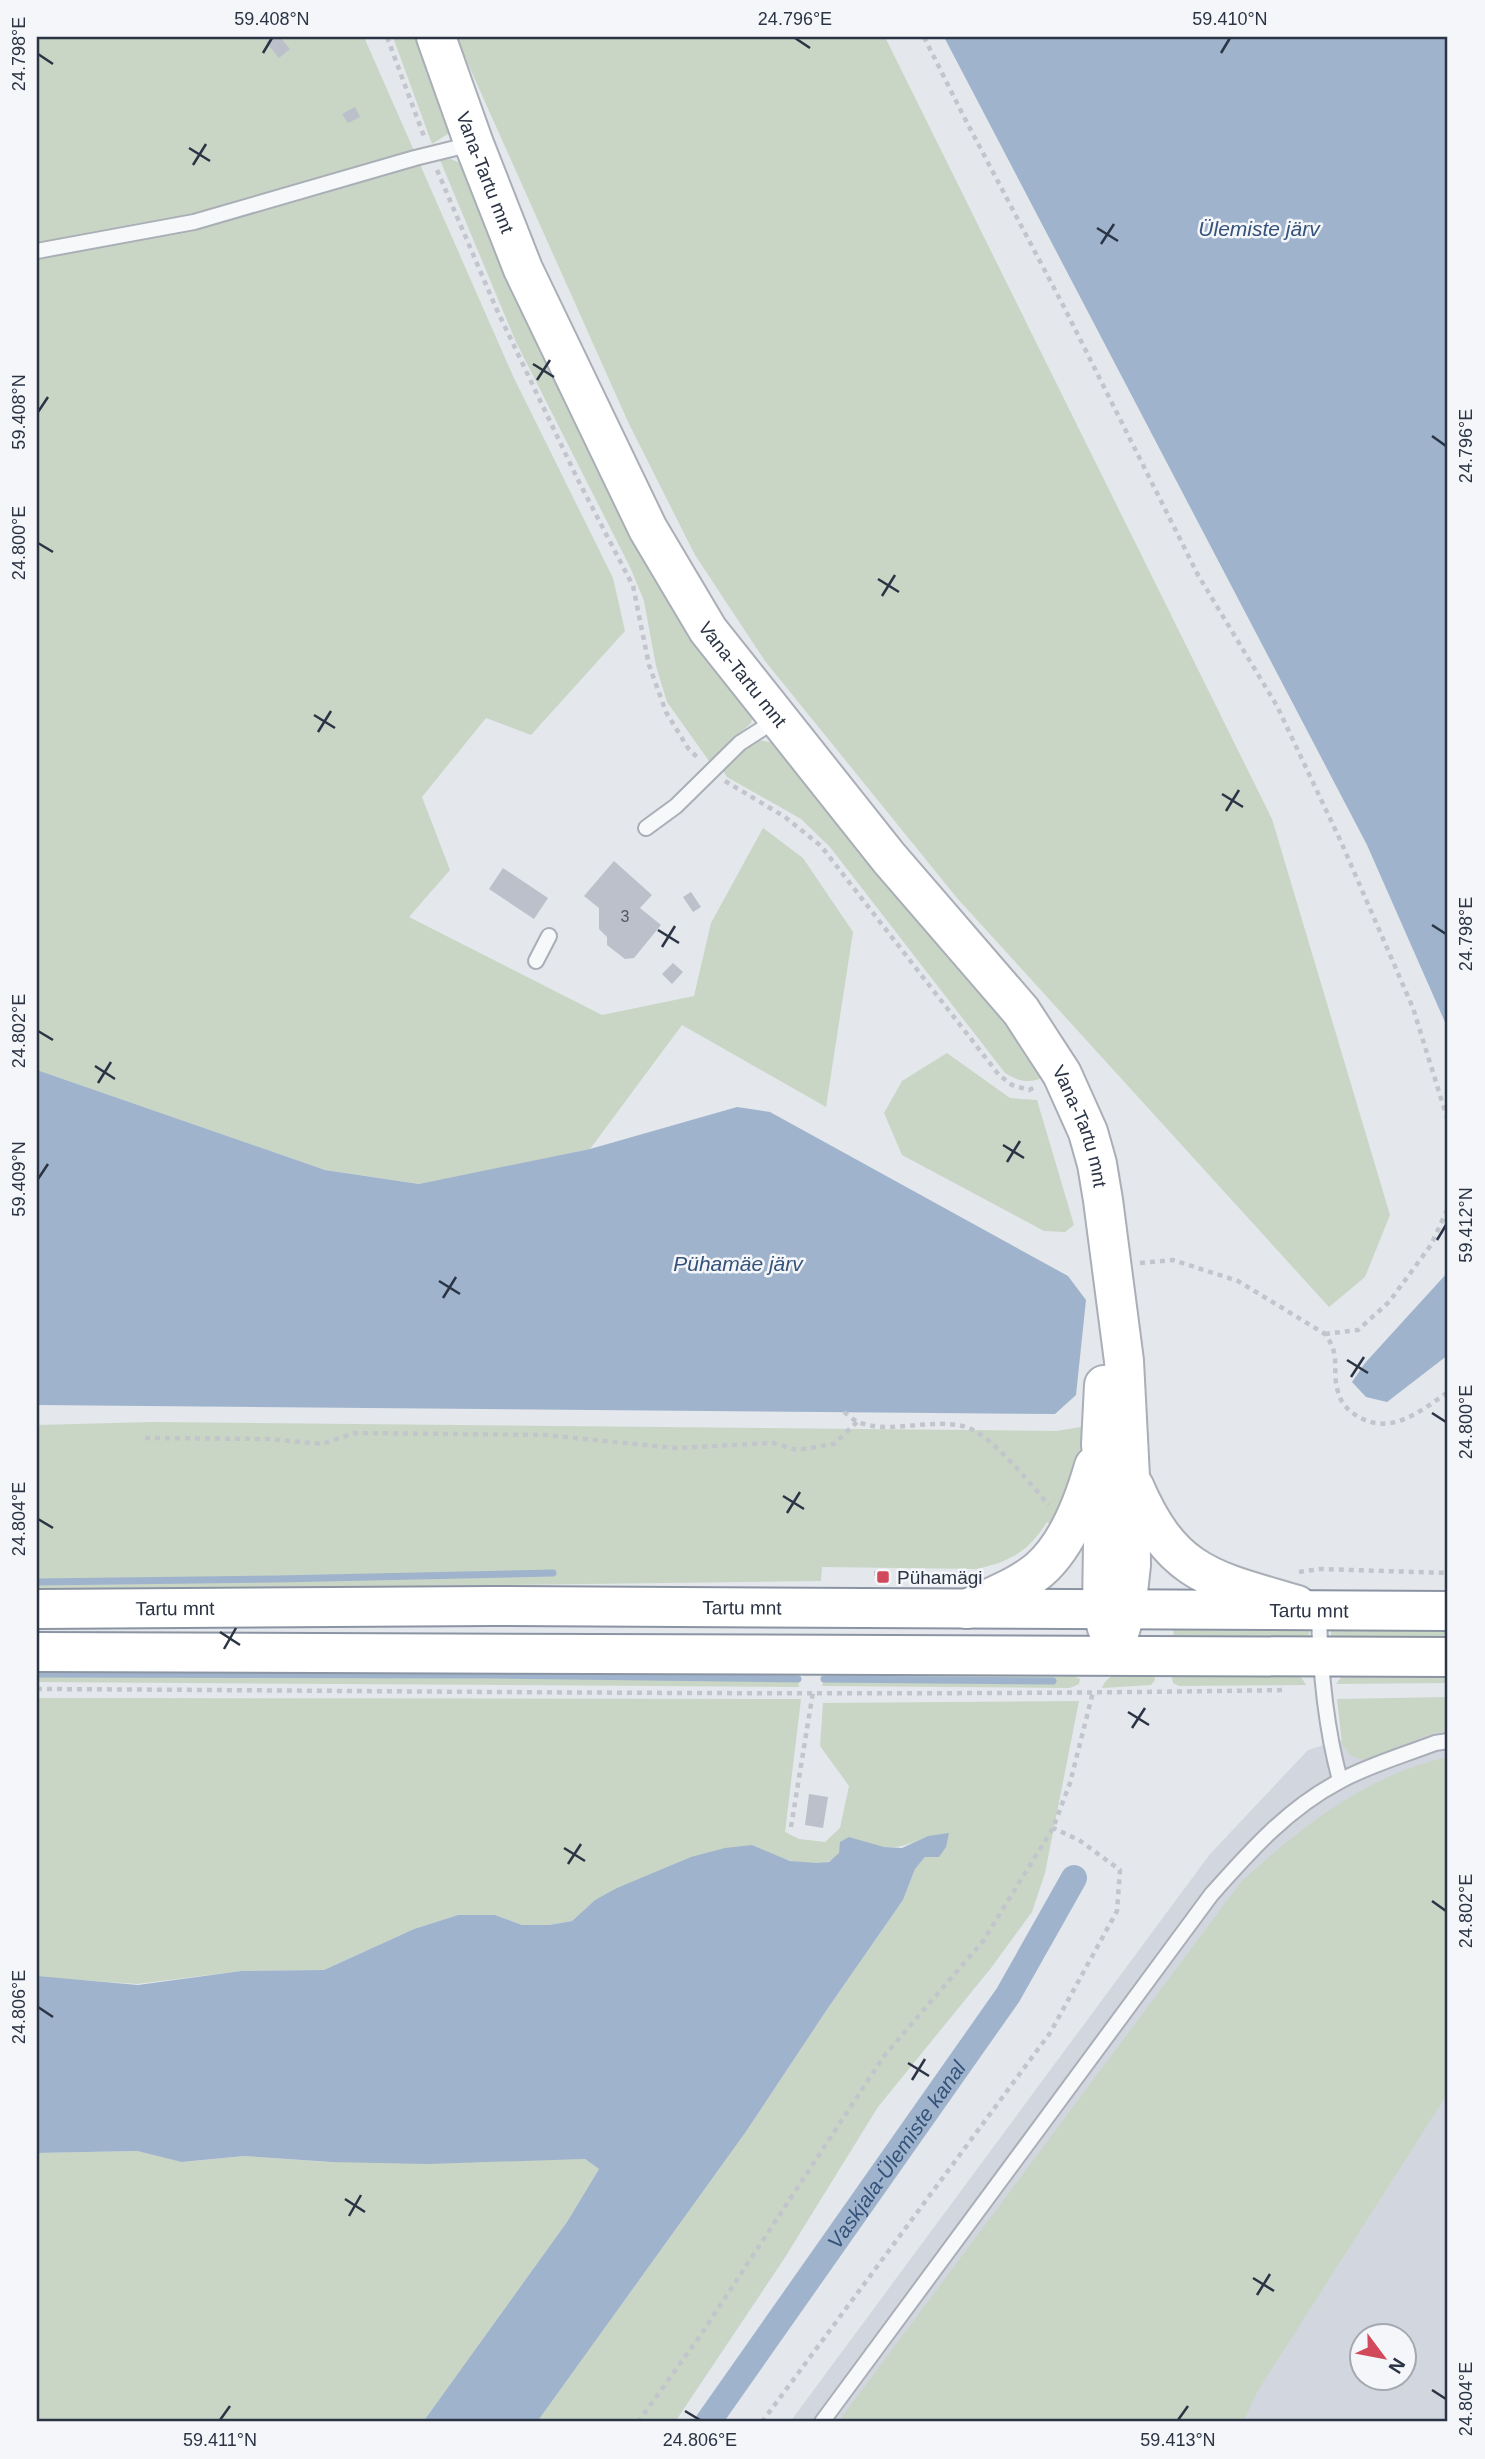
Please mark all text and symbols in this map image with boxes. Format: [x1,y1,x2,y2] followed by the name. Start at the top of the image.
[234,9,310,29] text: 59.408°N
[758,9,832,29] text: 24.796°E
[1192,9,1268,29] text: 59.410°N
[9,17,29,91] text: 24.798°E
[453,109,519,237] street label: Vana-Tartu mnt
[1198,217,1321,240] water label: Ülemiste järv
[9,374,29,450] text: 59.408°N
[1456,409,1476,483] text: 24.796°E
[9,506,29,580] text: 24.800°E
[695,618,792,731] street label: Vana-Tartu mnt
[1456,897,1476,971] text: 24.798°E
[621,908,630,925] house number: 3
[9,994,29,1068] text: 24.802°E
[1049,1061,1111,1189] street label: Vana-Tartu mnt
[9,1141,29,1217] text: 59.409°N
[1456,1187,1476,1263] text: 59.412°N
[673,1252,804,1275] water label: Pühamäe järv
[1456,1385,1476,1459] text: 24.800°E
[9,1482,29,1556] text: 24.804°E
[897,1567,983,1588] place label: Pühamägi
[875,1569,891,1585] marker: Pühamägi
[135,1597,215,1619] street label: Tartu mnt
[702,1597,782,1618] street label: Tartu mnt
[1269,1600,1349,1621] street label: Tartu mnt
[1456,1874,1476,1948] text: 24.802°E
[9,1970,29,2044] text: 24.806°E
[822,2055,970,2252] water label: Vaskjala-Ülemiste kanal
[1348,2322,1418,2392] north arrow
[1384,2354,1410,2377] text: N
[1456,2362,1476,2436] text: 24.804°E
[183,2430,257,2450] text: 59.411°N
[663,2430,737,2450] text: 24.806°E
[1140,2430,1216,2450] text: 59.413°N

